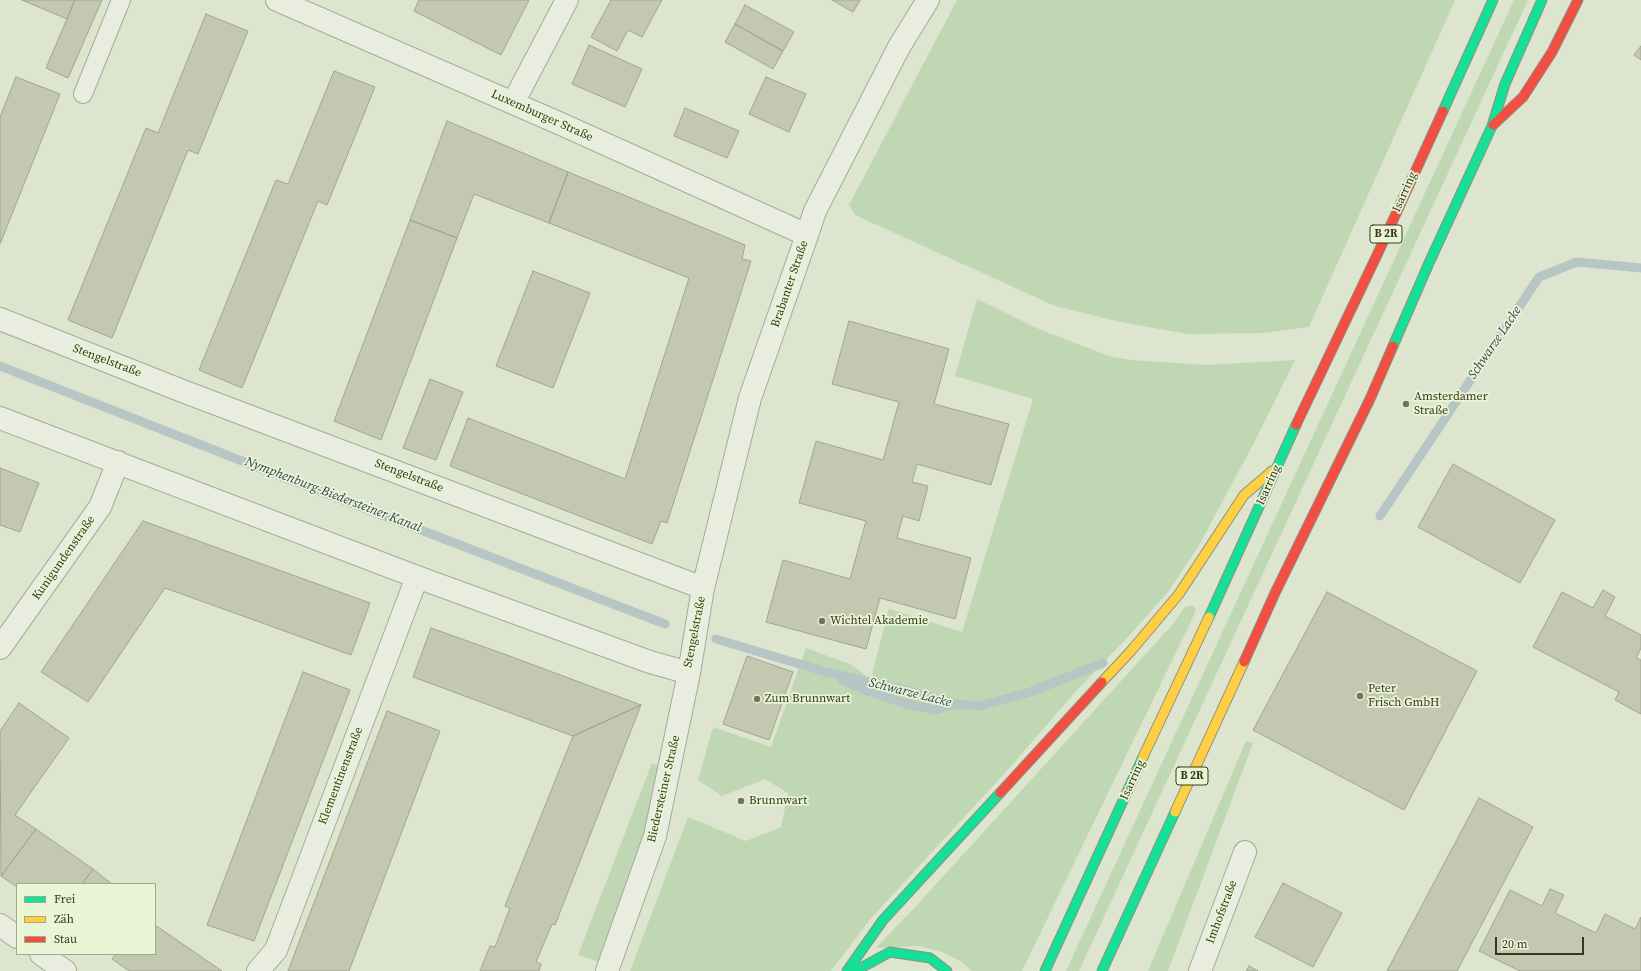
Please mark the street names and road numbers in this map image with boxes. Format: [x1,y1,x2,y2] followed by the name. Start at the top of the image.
[489,87,595,145] street label: Luxemburger Straße
[1390,170,1420,214] street label: Isarring
[1370,225,1402,243] road number: B 2R
[768,239,812,329] street label: Brabanter Straße
[71,341,143,381] street label: Stengelstraße
[373,456,445,496] street label: Stengelstraße
[1254,463,1284,507] street label: Isarring
[30,513,98,603] street label: Kunigundenstraße
[681,595,709,669] street label: Stengelstraße
[316,725,366,827] street label: Klementinenstraße
[645,734,683,844] street label: Biedersteiner Straße
[1117,758,1149,802] street label: Isarring
[1176,767,1208,785] road number: B 2R
[1203,878,1241,946] street label: Imhofstraße

